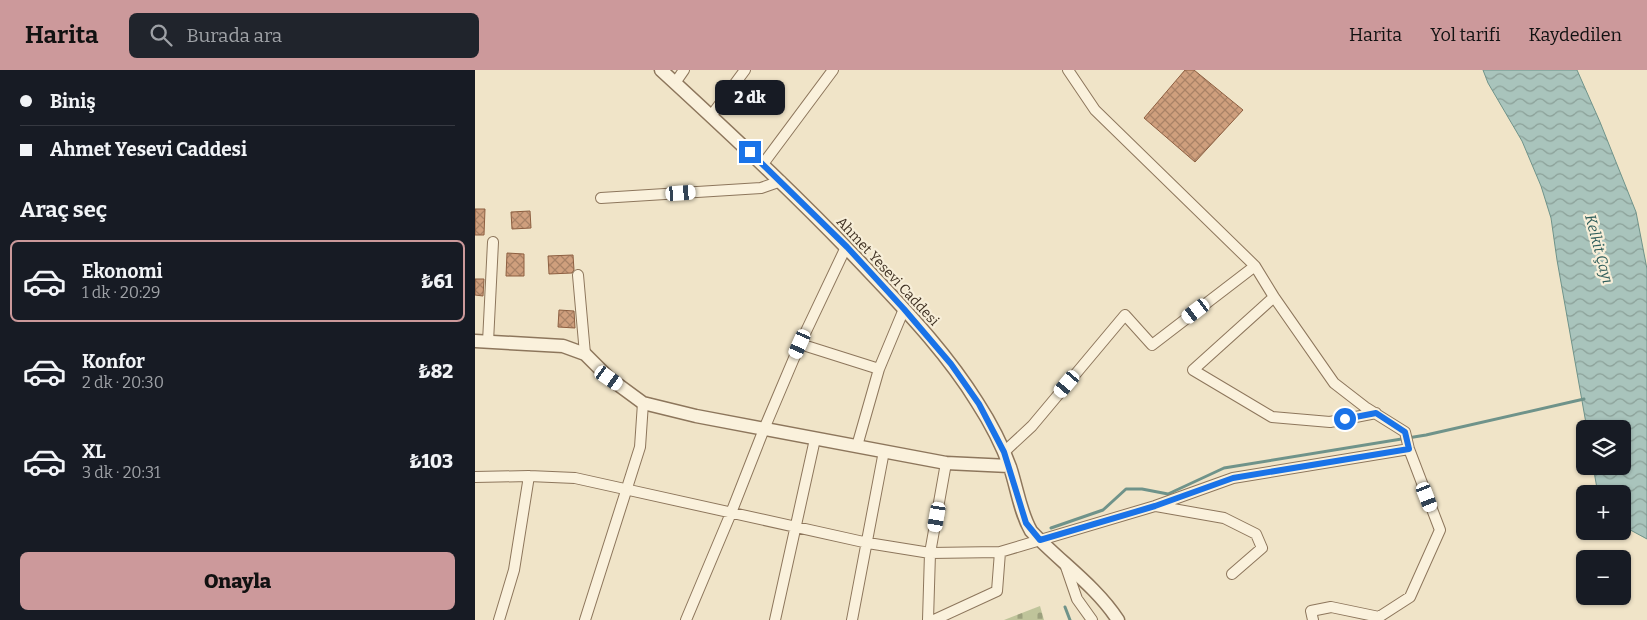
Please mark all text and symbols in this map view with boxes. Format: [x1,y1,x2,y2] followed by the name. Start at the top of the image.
[129,13,479,58] search box
[25,21,99,49] text: Harita
[147,21,175,49] icon: search
[187,24,282,47] text: Burada ara
[1349,24,1402,46] text: Harita
[1430,24,1501,46] text: Yol tarifi
[1529,24,1622,46] text: Kaydedilen
[715,79,785,114] callout: 2 dk
[734,88,766,107] text: 2 dk
[50,90,96,113] text: Biniş
[50,138,247,161] text: Ahmet Yesevi Caddesi
[739,141,761,163] route end
[665,184,696,202] car
[20,196,107,223] text: Araç seç
[1581,212,1617,286] water label: Kelkit Çayı
[833,213,943,329] street label: Ahmet Yesevi Caddesi
[22,259,67,304] icon: car
[82,260,163,283] text: Ekonomi
[421,270,453,293] text: ₺61
[82,283,160,302] text: 1 dk · 20:29
[1179,296,1212,326] car
[787,327,812,361] car
[22,349,67,394] icon: car
[82,350,145,373] text: Konfor
[418,360,453,383] text: ₺82
[592,363,625,393] car
[1051,368,1082,400] car
[82,373,164,392] text: 2 dk · 20:30
[1334,408,1356,430] route start
[1576,420,1631,605] map controls
[1576,420,1631,475] button: layers
[22,439,67,484] icon: car
[82,440,106,463] text: XL
[409,450,453,473] text: ₺103
[82,463,161,482] text: 3 dk · 20:31
[1414,480,1439,514] car
[1576,485,1631,540] button: +
[927,501,946,533] car
[1576,550,1631,605] button: −
[20,552,455,610] button: Onayla

